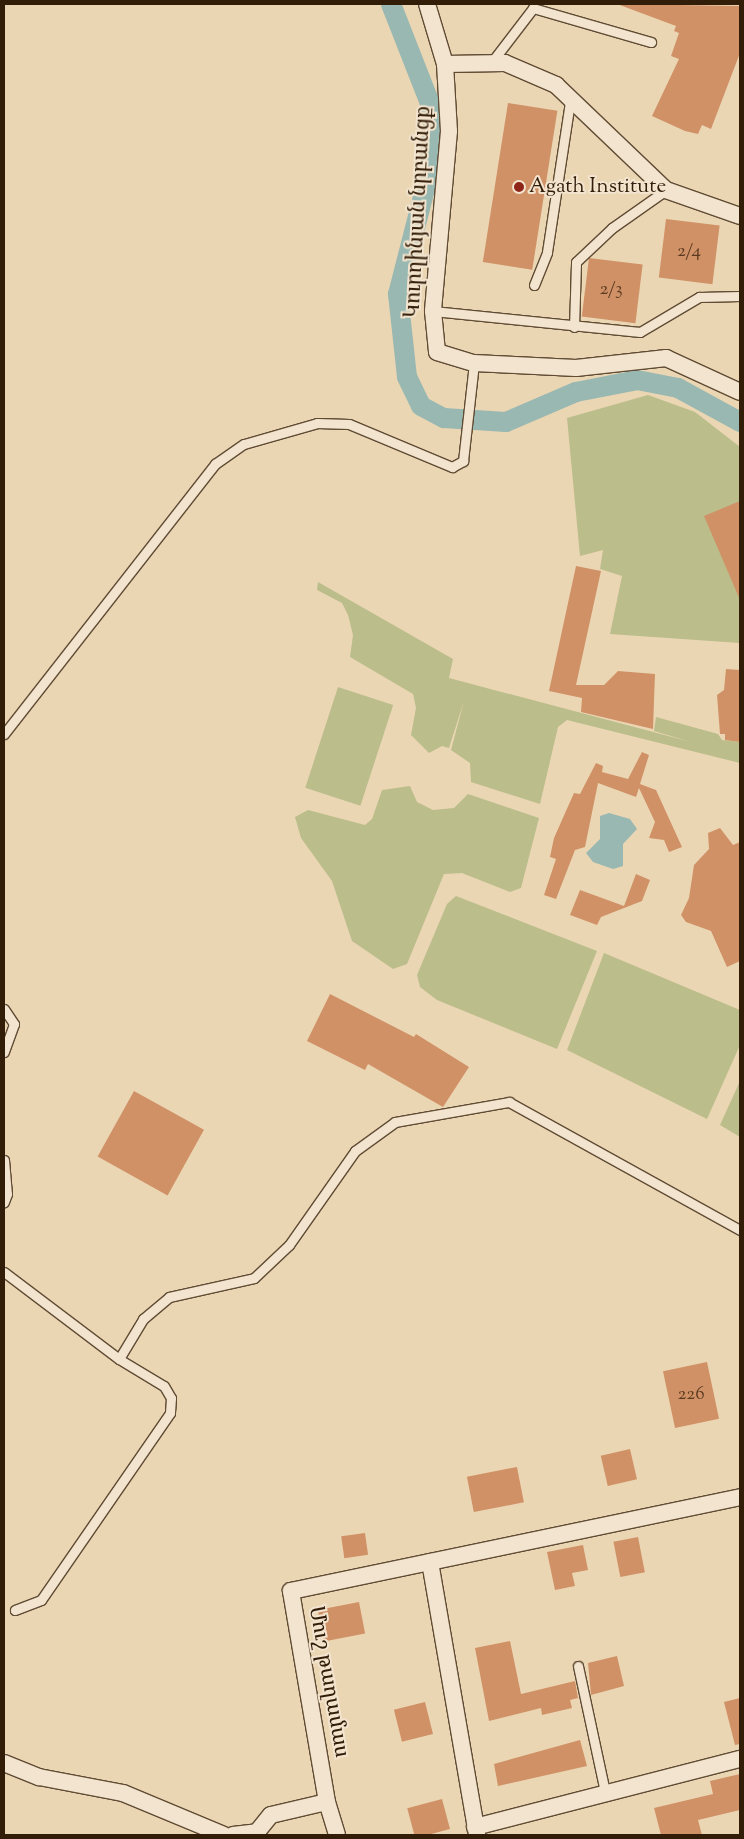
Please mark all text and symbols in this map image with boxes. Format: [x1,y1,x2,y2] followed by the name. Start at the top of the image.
[401,105,437,319] street label: Կուրղինյան նրբանցք
[529,174,666,200] place label: Agath Institute
[513,181,525,193] marker: Agath Institute
[677,241,701,263] house number: 2/4
[599,279,623,301] house number: 2/3
[677,1384,705,1406] house number: 226
[302,1604,354,1760] street label: Մուշ թաղամաս

